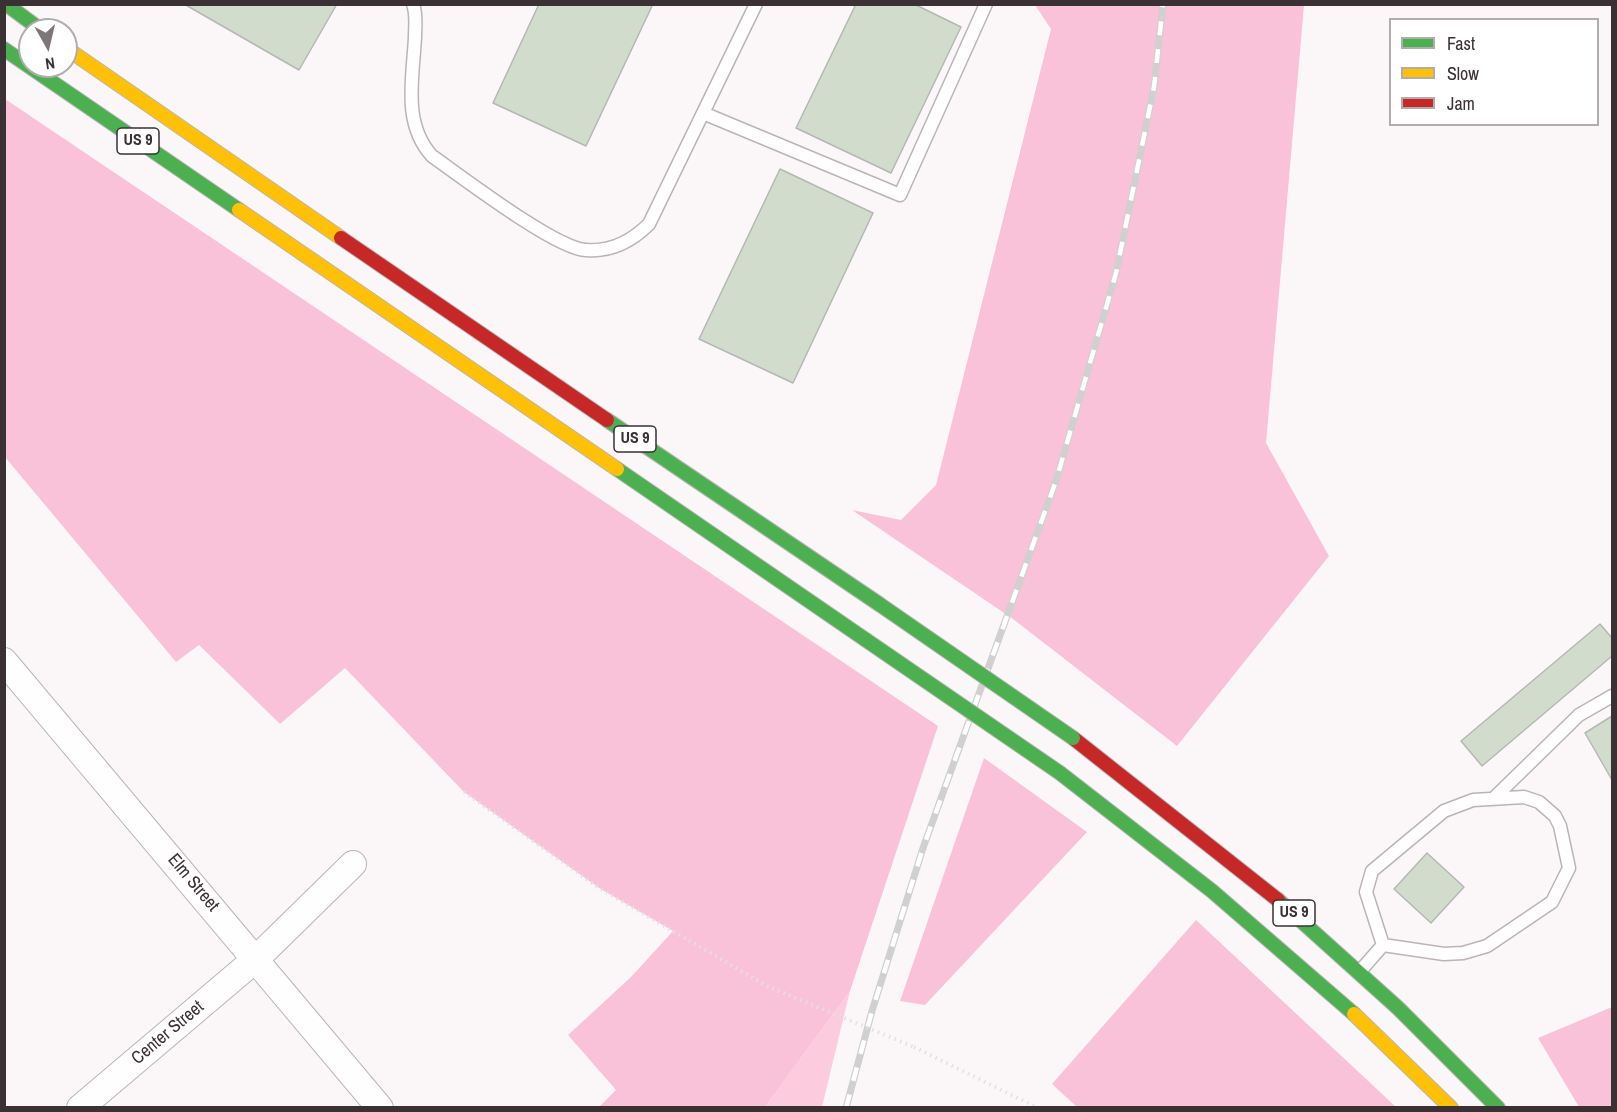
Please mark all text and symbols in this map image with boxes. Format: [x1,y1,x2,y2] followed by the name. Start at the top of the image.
[18,18,78,78] north arrow
[1389,18,1599,126] legend
[1447,31,1475,56] text: Fast
[44,52,56,75] text: N
[1447,61,1479,86] text: Slow
[1447,91,1475,116] text: Jam
[117,128,159,154] road number: US 9
[614,426,656,452] road number: US 9
[163,850,223,916] street label: Elm Street
[1273,900,1315,926] road number: US 9
[127,997,209,1069] street label: Center Street

